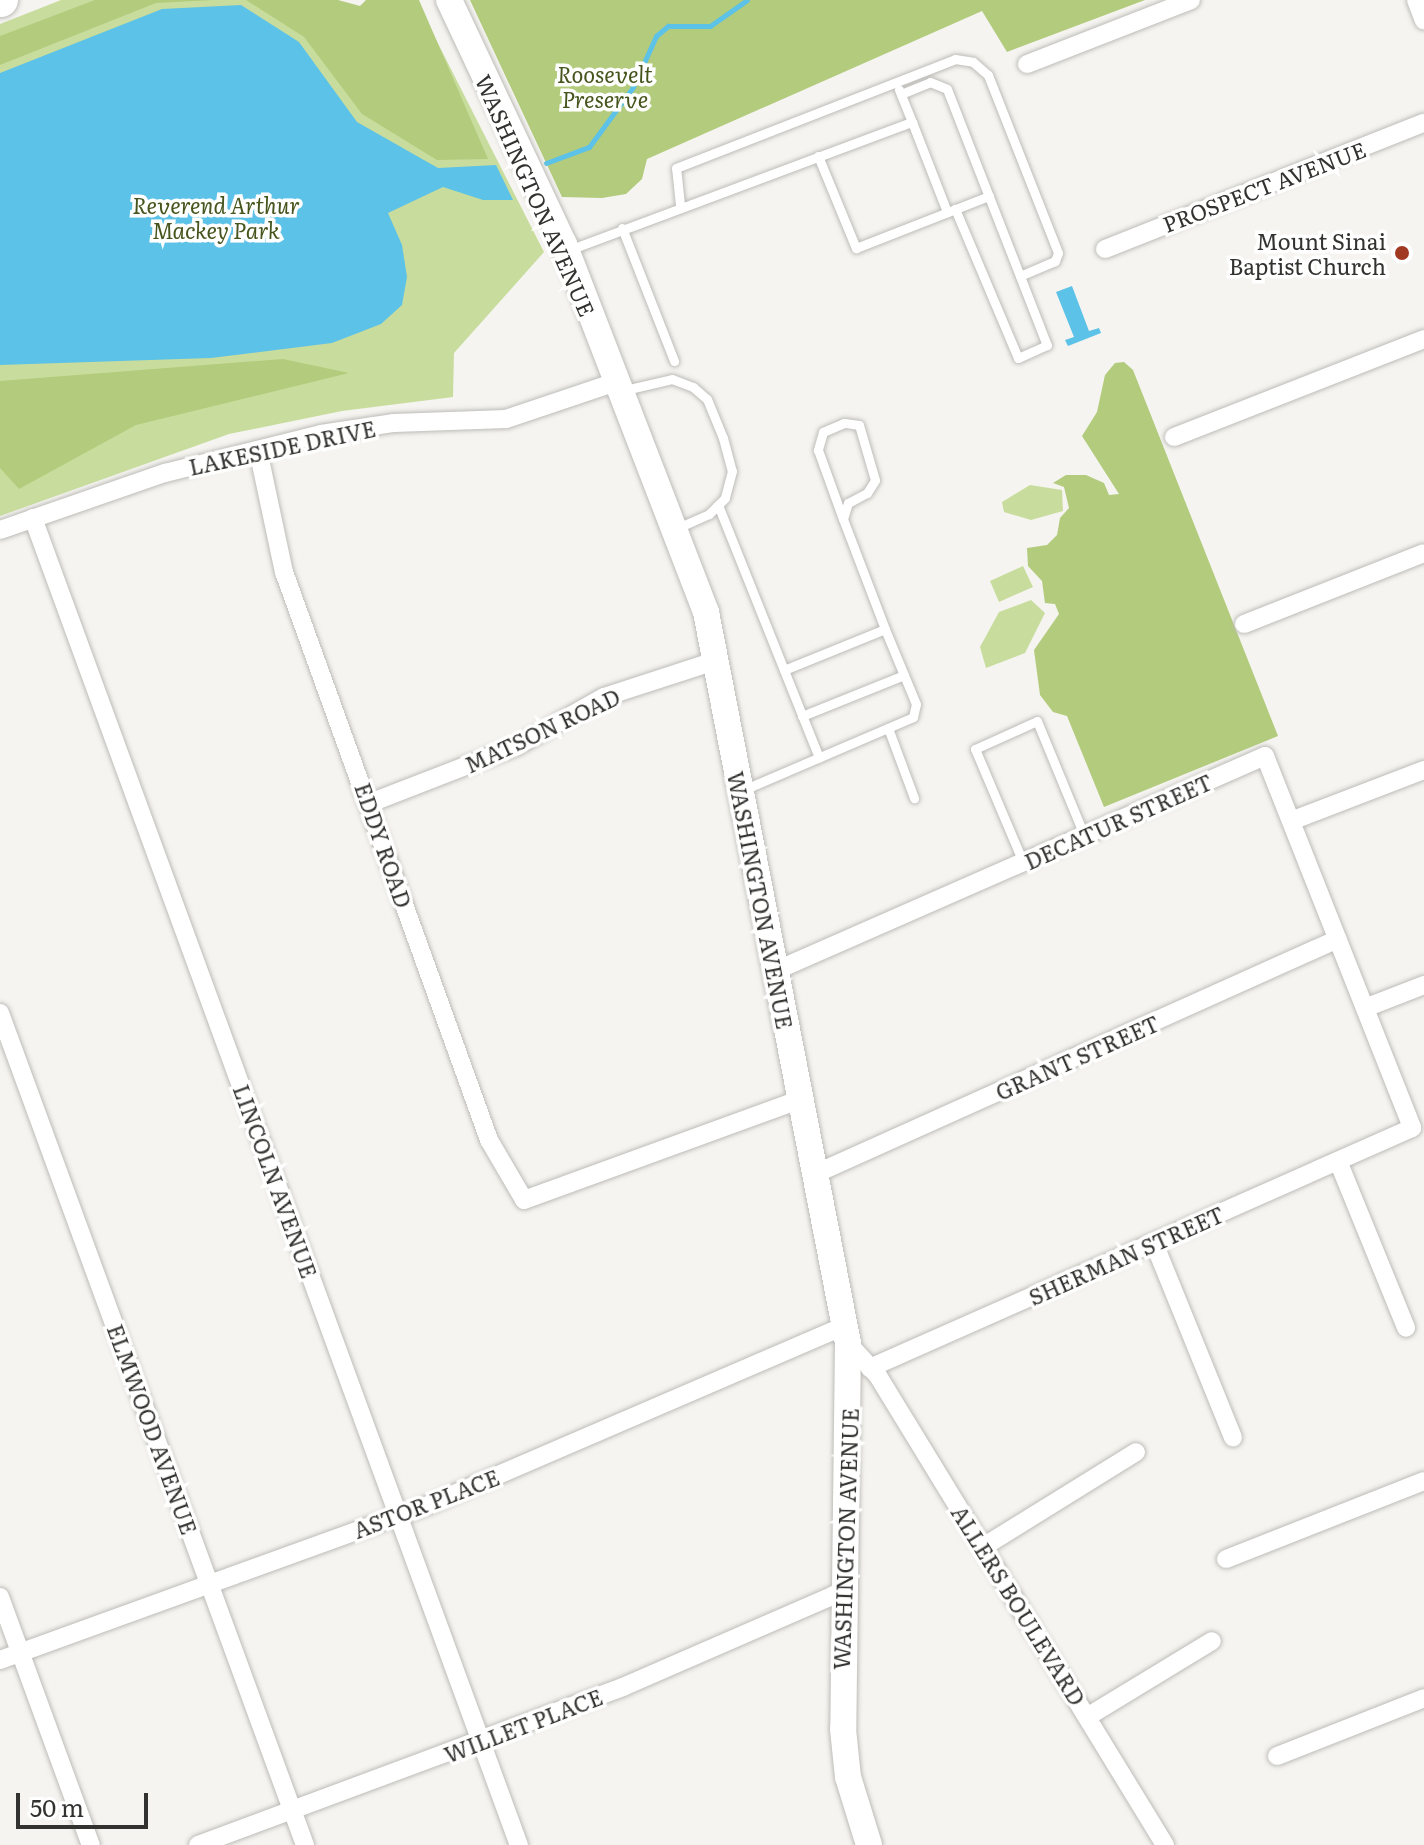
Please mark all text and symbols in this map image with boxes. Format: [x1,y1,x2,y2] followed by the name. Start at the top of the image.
[557,60,653,112] park label: Roosevelt Preserve
[471,70,601,320] street label: WASHINGTON AVENUE
[1159,135,1369,237] street label: PROSPECT AVENUE
[132,191,300,242] park label: Reverend Arthur Mackey Park
[1229,227,1386,278] place label: Mount Sinai Baptist Church
[1393,244,1411,262] marker: Mount Sinai Baptist Church
[186,414,378,480] street label: LAKESIDE DRIVE
[460,682,624,778] street label: MATSON ROAD
[1020,768,1216,874] street label: DECATUR STREET
[723,769,799,1031] street label: WASHINGTON AVENUE
[350,779,418,911] street label: EDDY ROAD
[991,1009,1163,1105] street label: GRANT STREET
[229,1081,323,1281] street label: LINCOLN AVENUE
[1024,1200,1228,1310] street label: SHERMAN STREET
[103,1320,203,1538] street label: ELMWOOD AVENUE
[827,1408,863,1670] street label: WASHINGTON AVENUE
[349,1463,503,1543] street label: ASTOR PLACE
[947,1500,1091,1710] street label: ALLERS BOULEVARD
[440,1683,606,1767] street label: WILLET PLACE
[20,1777,152,1827] scale bar
[30,1789,84,1824] text: 50 m

